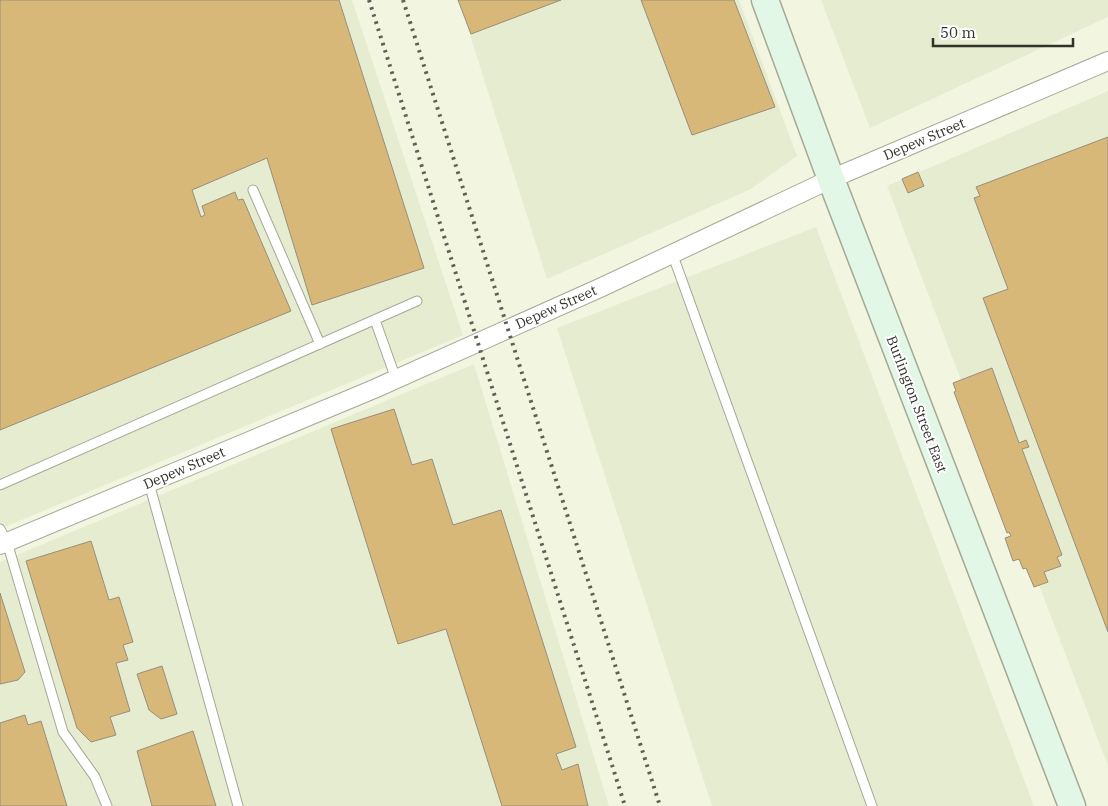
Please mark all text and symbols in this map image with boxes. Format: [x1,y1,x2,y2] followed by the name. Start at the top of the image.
[933,15,1073,47] scale bar
[940,23,976,42] text: 50 m
[880,114,968,164] street label: Depew Street
[513,281,599,333] street label: Depew Street
[883,333,951,475] street label: Burlington Street East
[140,443,228,493] street label: Depew Street

